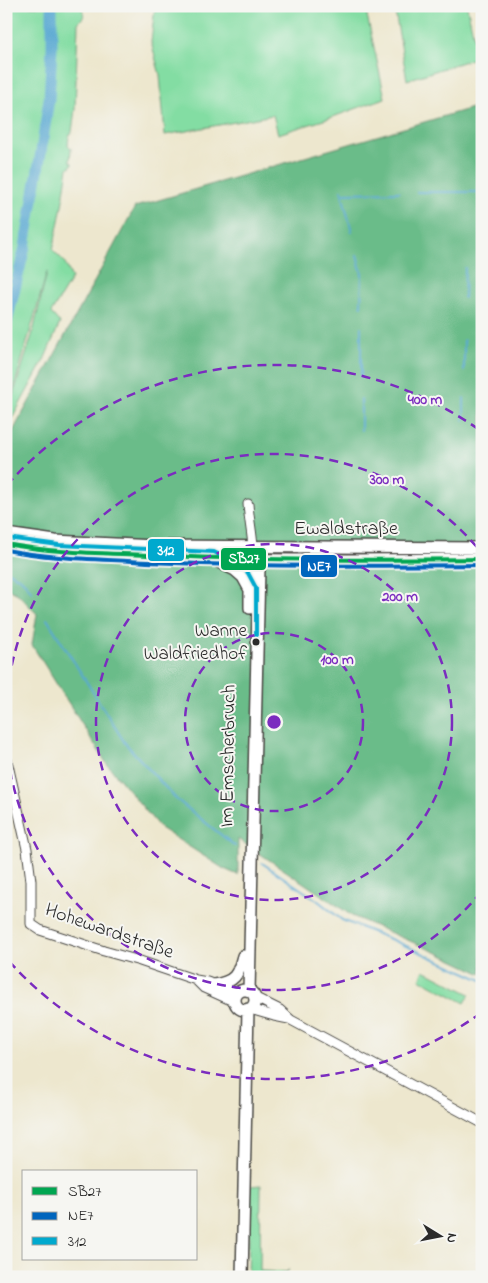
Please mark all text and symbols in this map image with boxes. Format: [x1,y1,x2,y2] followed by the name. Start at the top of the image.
[407,389,443,411] text: 400 m
[369,469,405,491] text: 300 m
[294,515,398,544] street label: Ewaldstraße
[147,538,185,562] line badge: 312
[156,541,175,562] text: 312
[220,547,267,571] line badge: SB27
[228,549,260,570] text: SB27
[300,554,338,578] line badge: NE7
[307,557,331,578] text: NE7
[381,586,418,608] text: 200 m
[144,618,247,668] place label: Wanne Waldfriedhof
[251,637,261,647] marker: Wanne Waldfriedhof
[320,649,354,671] text: 100 m
[213,684,245,828] street label: Im Emscherbruch
[265,713,283,731] centre of rings
[41,896,177,968] street label: Hohewardstraße
[22,1170,198,1260] legend
[68,1181,101,1203] text: SB27
[68,1205,93,1227] text: NE7
[416,1210,466,1260] north arrow
[68,1231,87,1253] text: 312
[440,1232,462,1244] text: N

